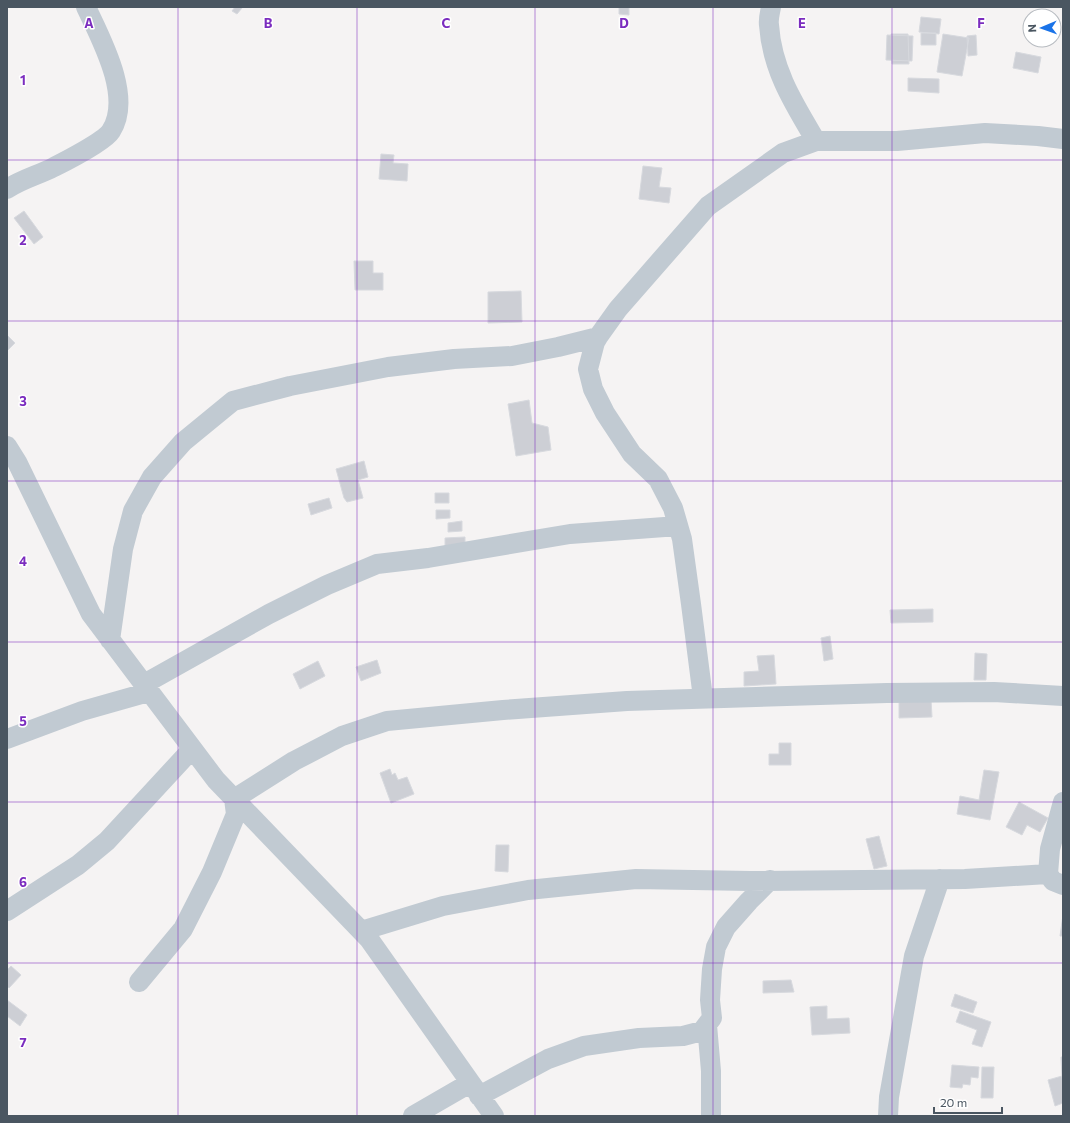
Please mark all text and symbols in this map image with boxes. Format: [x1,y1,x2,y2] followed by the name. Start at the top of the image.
[1022,8,1062,48] north arrow
[84,15,94,31] text: A
[264,15,273,31] text: B
[442,15,451,31] text: C
[619,15,629,31] text: D
[798,15,806,31] text: E
[977,15,985,31] text: F
[1025,24,1038,33] text: N
[20,72,26,88] text: 1
[19,232,27,248] text: 2
[19,393,27,409] text: 3
[19,553,27,569] text: 4
[19,713,27,729] text: 5
[19,874,27,890] text: 6
[19,1034,27,1050] text: 7
[934,1089,1002,1115] scale bar
[940,1095,967,1109] text: 20 m

